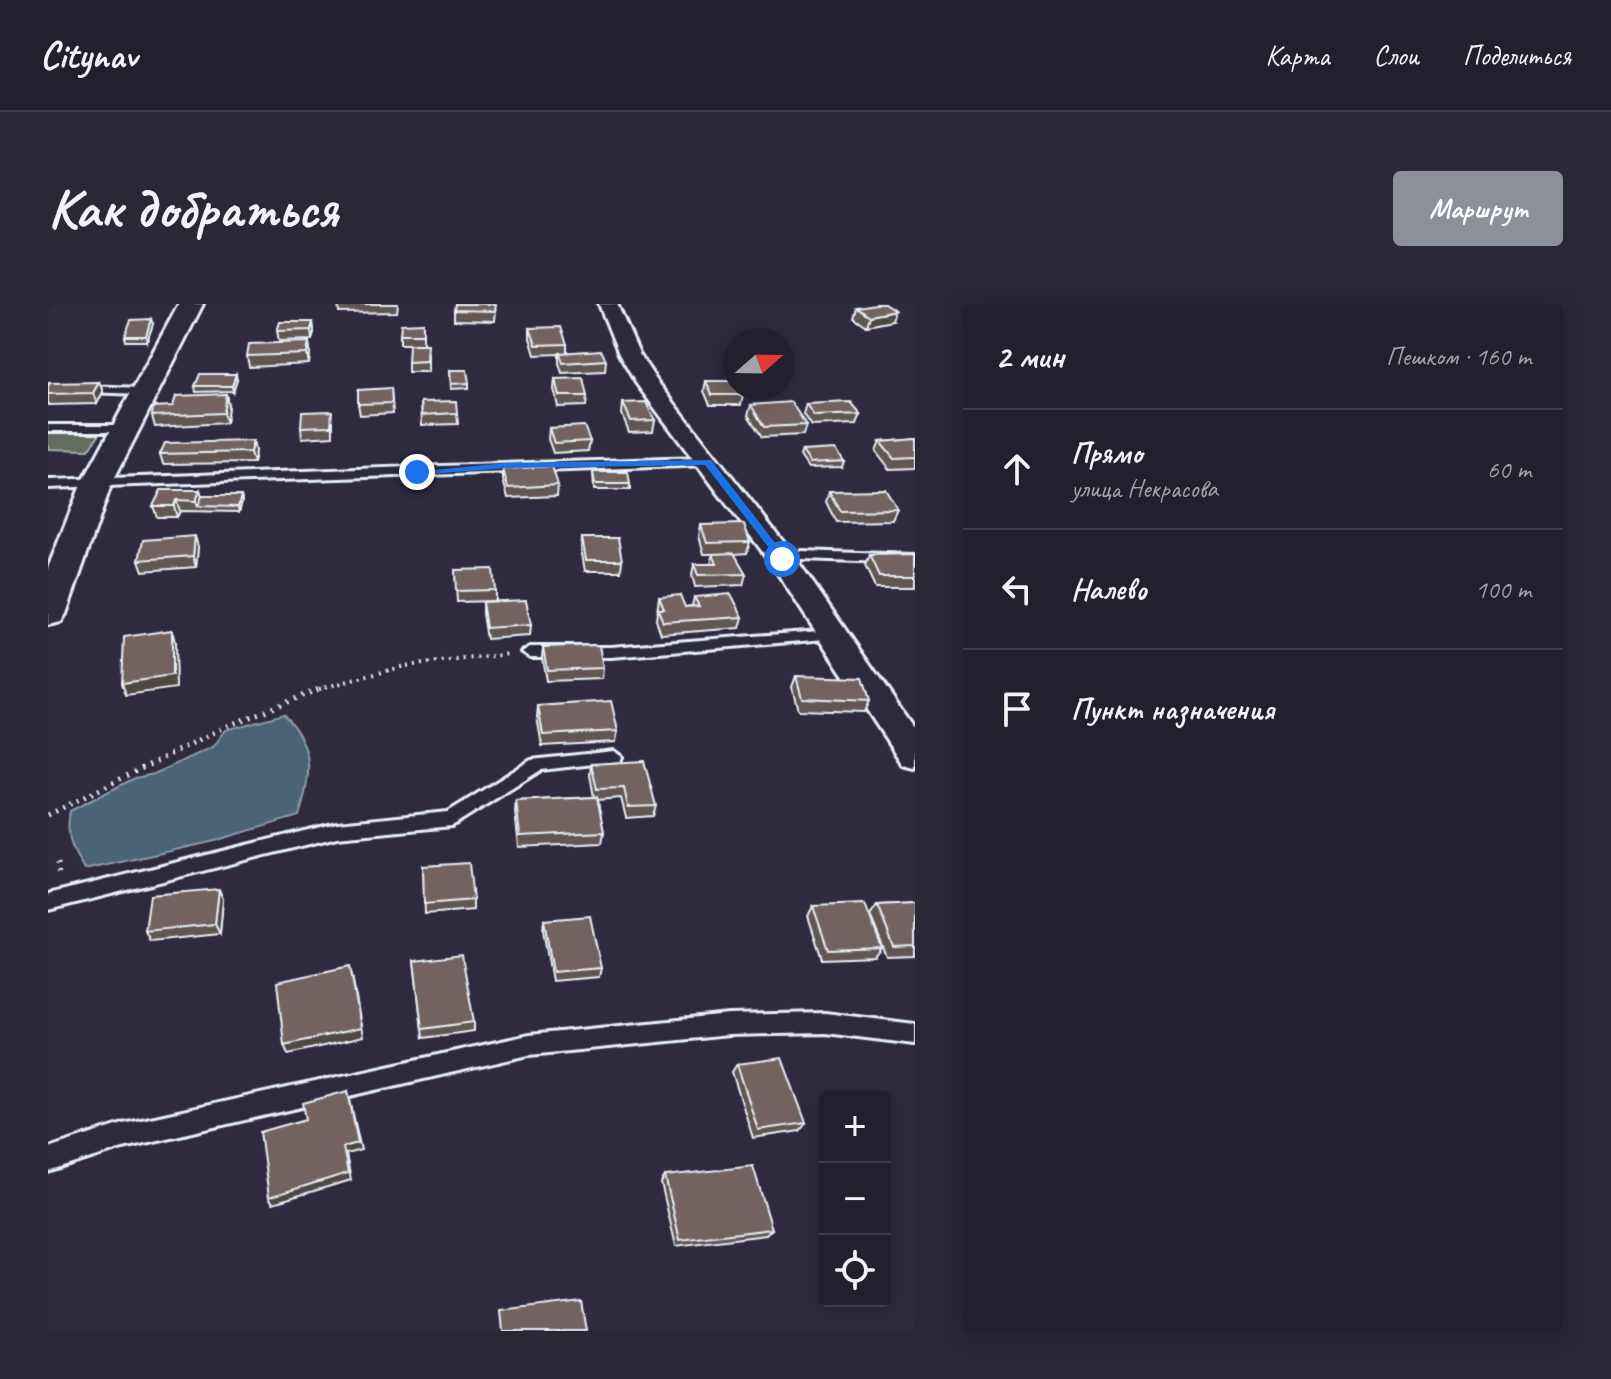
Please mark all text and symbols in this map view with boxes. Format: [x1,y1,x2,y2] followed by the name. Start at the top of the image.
[40,32,137,79] text: Citynav
[1266,38,1330,73] text: Карта
[1374,38,1419,73] text: Слои
[1463,38,1571,73] text: Поделиться
[1393,171,1563,246] button: Маршрут
[48,173,338,244] text: Как добраться
[723,328,795,400] north arrow
[995,335,1064,378] text: 2 мин
[1386,340,1531,373] text: Пешком · 160 m
[1071,434,1142,472] text: Прямо
[995,447,1039,491] icon: ahead
[1487,453,1531,486] text: 60 m
[399,454,435,490] route end
[1071,472,1218,505] text: улица Некрасова
[764,541,800,577] route start
[995,567,1039,611] icon: left
[1071,570,1147,608] text: Налево
[1475,573,1531,606] text: 100 m
[995,687,1039,731] icon: arrive
[1071,690,1274,728] text: Пункт назначения
[819,1091,891,1307] map controls
[819,1091,891,1163] button: +
[819,1163,891,1235] button: −
[819,1235,891,1307] button: locate

